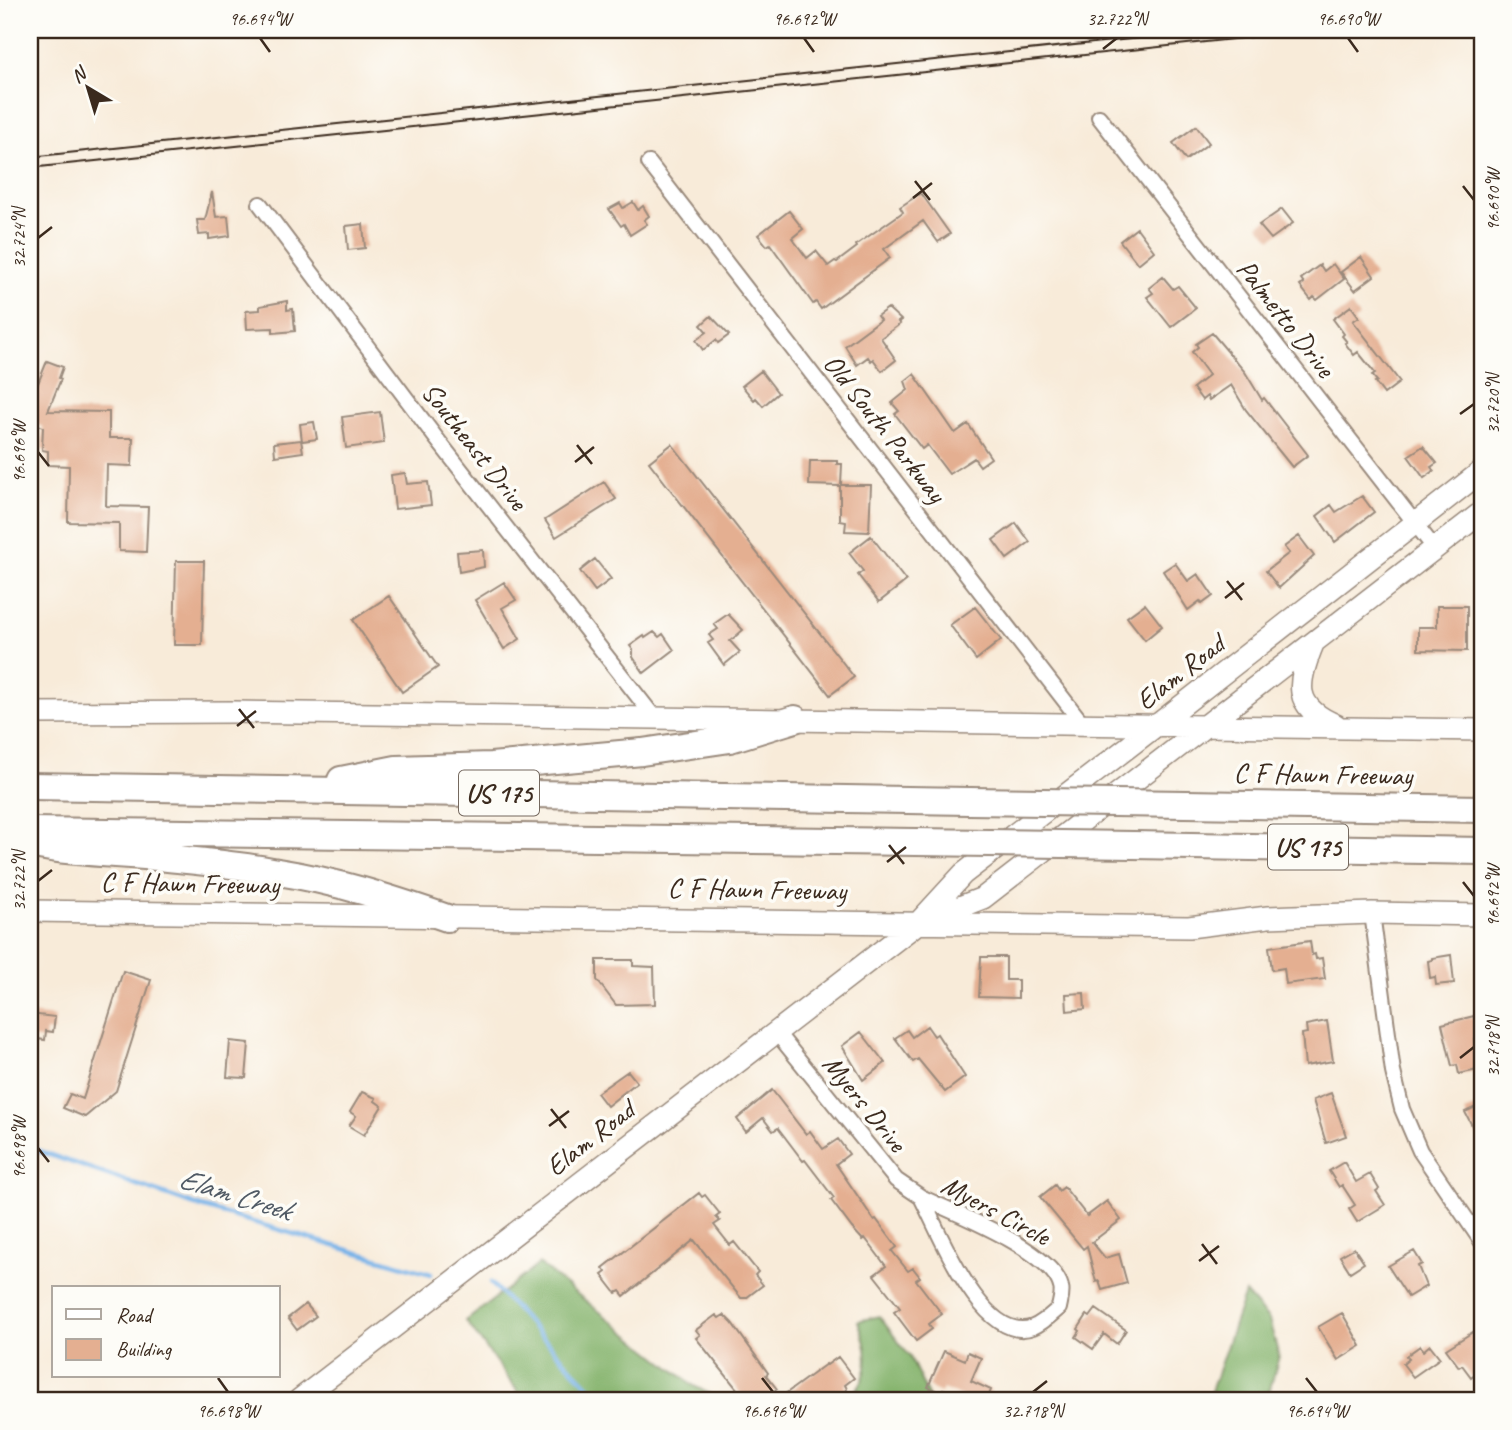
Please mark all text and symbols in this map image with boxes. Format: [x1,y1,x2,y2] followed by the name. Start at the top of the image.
[229,8,294,30] text: 96.694°W
[773,8,838,30] text: 96.692°W
[1087,8,1150,30] text: 32.722°N
[1317,8,1382,30] text: 96.690°W
[52,52,122,122] north arrow
[66,60,93,88] text: N
[1482,166,1504,231] text: 96.690°W
[8,205,30,268] text: 32.724°N
[1229,252,1344,385] street label: Palmetto Drive
[816,347,956,511] street label: Old South Parkway
[1482,371,1504,434] text: 32.720°N
[414,375,537,518] street label: Southeast Drive
[8,418,30,483] text: 96.696°W
[1129,624,1234,717] street label: Elam Road
[1233,755,1415,793] street label: C F Hawn Freeway
[459,771,539,816] road number: US 175
[1268,824,1348,870] road number: US 175
[8,848,30,911] text: 32.722°N
[1482,862,1504,927] text: 96.692°W
[100,864,282,902] street label: C F Hawn Freeway
[667,870,849,908] street label: C F Hawn Freeway
[1482,1014,1504,1077] text: 32.718°N
[815,1047,916,1160] street label: Myers Drive
[539,1090,644,1183] street label: Elam Road
[8,1114,30,1179] text: 96.698°W
[174,1159,300,1230] water label: Elam Creek
[936,1167,1058,1254] street label: Myers Circle
[52,1286,280,1378] legend
[116,1302,155,1328] text: Road
[116,1336,173,1362] text: Building
[197,1400,262,1422] text: 96.698°W
[742,1400,807,1422] text: 96.696°W
[1003,1400,1066,1422] text: 32.718°N
[1286,1400,1351,1422] text: 96.694°W

